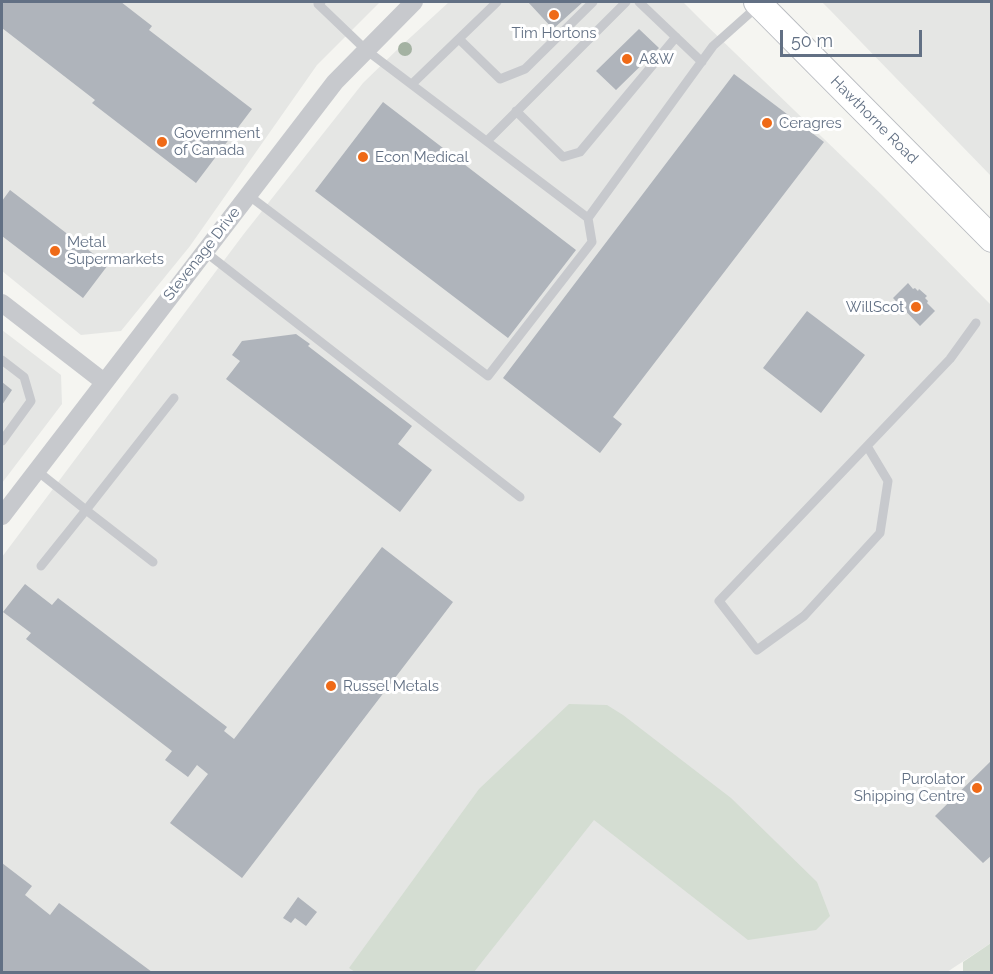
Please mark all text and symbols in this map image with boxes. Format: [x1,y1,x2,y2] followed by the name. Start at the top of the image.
[547,8,561,22] marker: Tim Hortons
[783,18,926,56] scale bar
[512,24,596,42] place label: Tim Hortons
[791,30,833,51] text: 50 m
[639,50,674,68] place label: A&W
[620,52,634,66] marker: A&W
[826,72,922,168] street label: Hawthorne Road
[779,114,842,132] place label: Ceragres
[760,116,774,130] marker: Ceragres
[174,124,260,159] place label: Government of Canada
[155,135,169,149] marker: Government of Canada
[375,148,468,166] place label: Econ Medical
[356,150,370,164] marker: Econ Medical
[160,204,244,304] street label: Stevenage Drive
[67,233,164,268] place label: Metal Supermarkets
[48,244,62,258] marker: Metal Supermarkets
[846,298,904,316] place label: WillScot
[909,300,923,314] marker: WillScot
[343,677,439,695] place label: Russel Metals
[324,679,338,693] marker: Russel Metals
[854,770,965,805] place label: Purolator Shipping Centre
[970,781,984,795] marker: Purolator Shipping Centre

